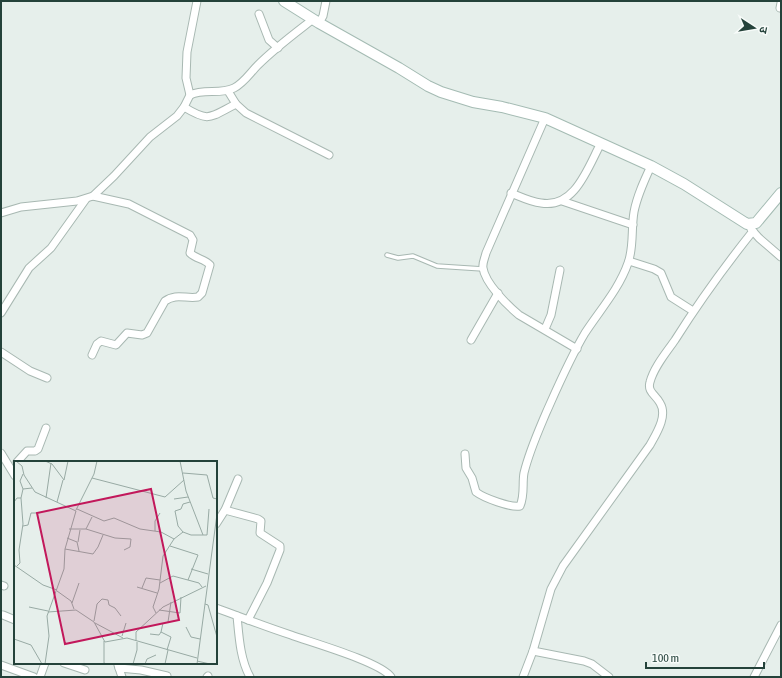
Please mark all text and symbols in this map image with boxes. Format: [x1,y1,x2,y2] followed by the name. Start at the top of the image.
[734,8,774,48] north arrow
[757,26,770,35] text: उ
[14,461,217,664] inset map
[646,644,764,670] scale bar
[652,651,679,665] text: 100 m

